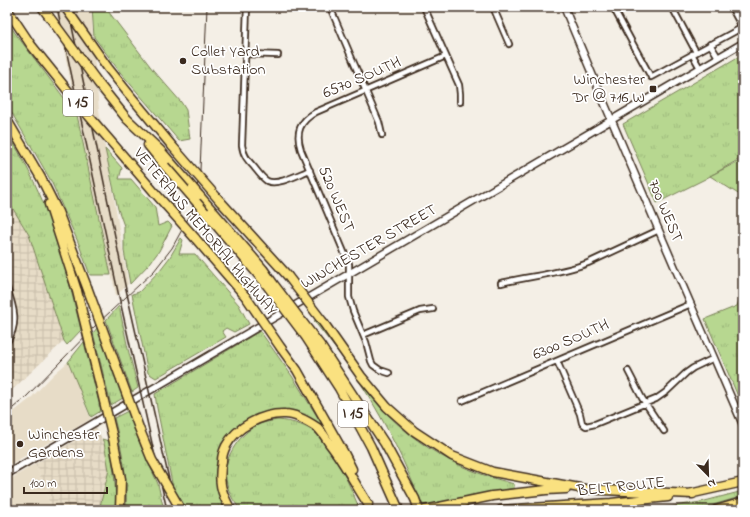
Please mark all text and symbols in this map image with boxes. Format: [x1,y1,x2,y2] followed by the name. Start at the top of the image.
[191,40,266,82] place label: Collet Yard Substation
[319,51,405,105] street label: 6570 SOUTH
[178,56,188,66] marker: Collet Yard Substation
[571,68,645,110] place label: Winchester Dr @ 716 W
[648,84,658,94] marker: Winchester Dr @ 716 W
[63,90,93,116] road number: I 15
[127,142,283,322] street label: VETERANS MEMORIAL HIGHWAY
[311,162,361,236] street label: 520 WEST
[641,176,689,246] street label: 700 WEST
[296,198,442,296] street label: WINCHESTER STREET
[529,313,613,367] street label: 6300 SOUTH
[338,401,368,427] road number: I 15
[28,423,100,465] place label: Winchester Gardens
[15,439,25,449] marker: Winchester Gardens
[688,455,728,495] north arrow
[24,469,107,495] scale bar
[575,470,666,504] street label: BELT ROUTE
[705,474,718,492] text: N
[30,475,57,493] text: 100 m

